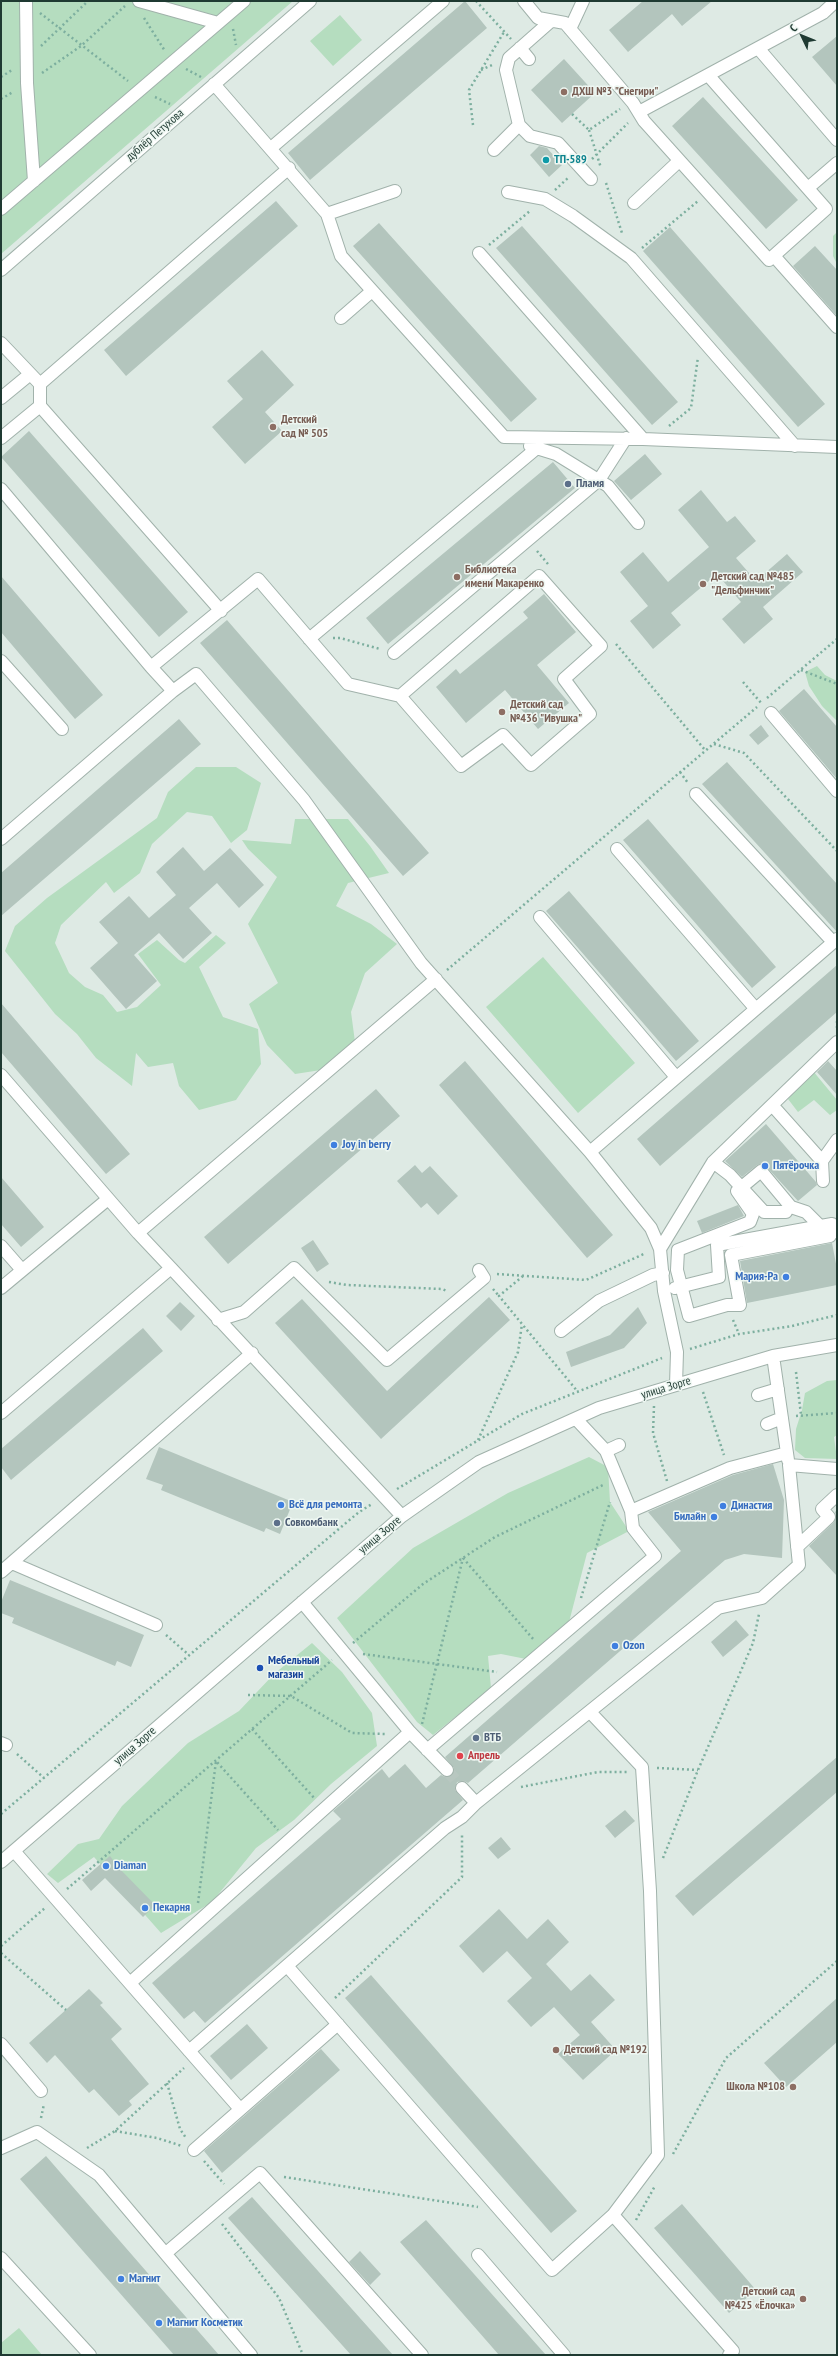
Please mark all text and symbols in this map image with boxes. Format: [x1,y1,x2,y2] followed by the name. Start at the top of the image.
[782,16,822,56] north arrow
[786,21,800,34] text: С
[572,85,659,99] place label: ДХШ №3 "Снегири"
[559,87,569,97] marker: ДХШ №3 "Снегири"
[123,106,187,164] street label: дублёр Петухова
[554,153,587,167] place label: ТП-589
[541,155,551,165] marker: ТП-589
[281,413,328,441] place label: Детский сад № 505
[268,422,278,432] marker: Детский сад № 505
[576,477,604,491] place label: Пламя
[563,479,573,489] marker: Пламя
[465,563,544,591] place label: Библиотека имени Макаренко
[711,570,794,598] place label: Детский сад №485 "Дельфинчик"
[452,572,462,582] marker: Библиотека имени Макаренко
[698,579,708,589] marker: Детский сад №485 "Дельфинчик"
[510,698,582,726] place label: Детский сад №436 "Ивушка"
[497,707,507,717] marker: Детский сад №436 "Ивушка"
[342,1138,391,1152] place label: Joy in berry
[329,1140,339,1150] marker: Joy in berry
[773,1159,819,1173] place label: Пятёрочка
[760,1161,770,1171] marker: Пятёрочка
[735,1270,778,1284] place label: Мария-Ра
[781,1272,791,1282] marker: Мария-Ра
[639,1374,693,1402] street label: улица Зорге
[289,1498,362,1512] place label: Всё для ремонта
[731,1499,772,1513] place label: Династия
[276,1500,286,1510] marker: Всё для ремонта
[718,1501,728,1511] marker: Династия
[674,1510,706,1524] place label: Билайн
[709,1512,719,1522] marker: Билайн
[356,1513,404,1557] street label: улица Зорге
[285,1516,338,1530] place label: Совкомбанк
[272,1518,282,1528] marker: Совкомбанк
[623,1639,645,1653] place label: Ozon
[610,1641,620,1651] marker: Ozon
[268,1654,319,1682] place label: Мебельный магазин
[255,1663,265,1673] marker: Мебельный магазин
[111,1724,159,1768] street label: улица Зорге
[484,1731,501,1745] place label: ВТБ
[471,1733,481,1743] marker: ВТБ
[468,1749,500,1763] place label: Апрель
[455,1751,465,1761] marker: Апрель
[114,1859,146,1873] place label: Diaman
[101,1861,111,1871] marker: Diaman
[153,1901,190,1915] place label: Пекарня
[140,1903,150,1913] marker: Пекарня
[564,2043,647,2057] place label: Детский сад №192
[551,2045,561,2055] marker: Детский сад №192
[726,2080,785,2094] place label: Школа №108
[788,2082,798,2092] marker: Школа №108
[129,2272,160,2286] place label: Магнит
[116,2274,126,2284] marker: Магнит
[725,2285,795,2313] place label: Детский сад №425 «Ёлочка»
[798,2294,808,2304] marker: Детский сад №425 «Ёлочка»
[167,2316,243,2330] place label: Магнит Косметик
[154,2318,164,2328] marker: Магнит Косметик

